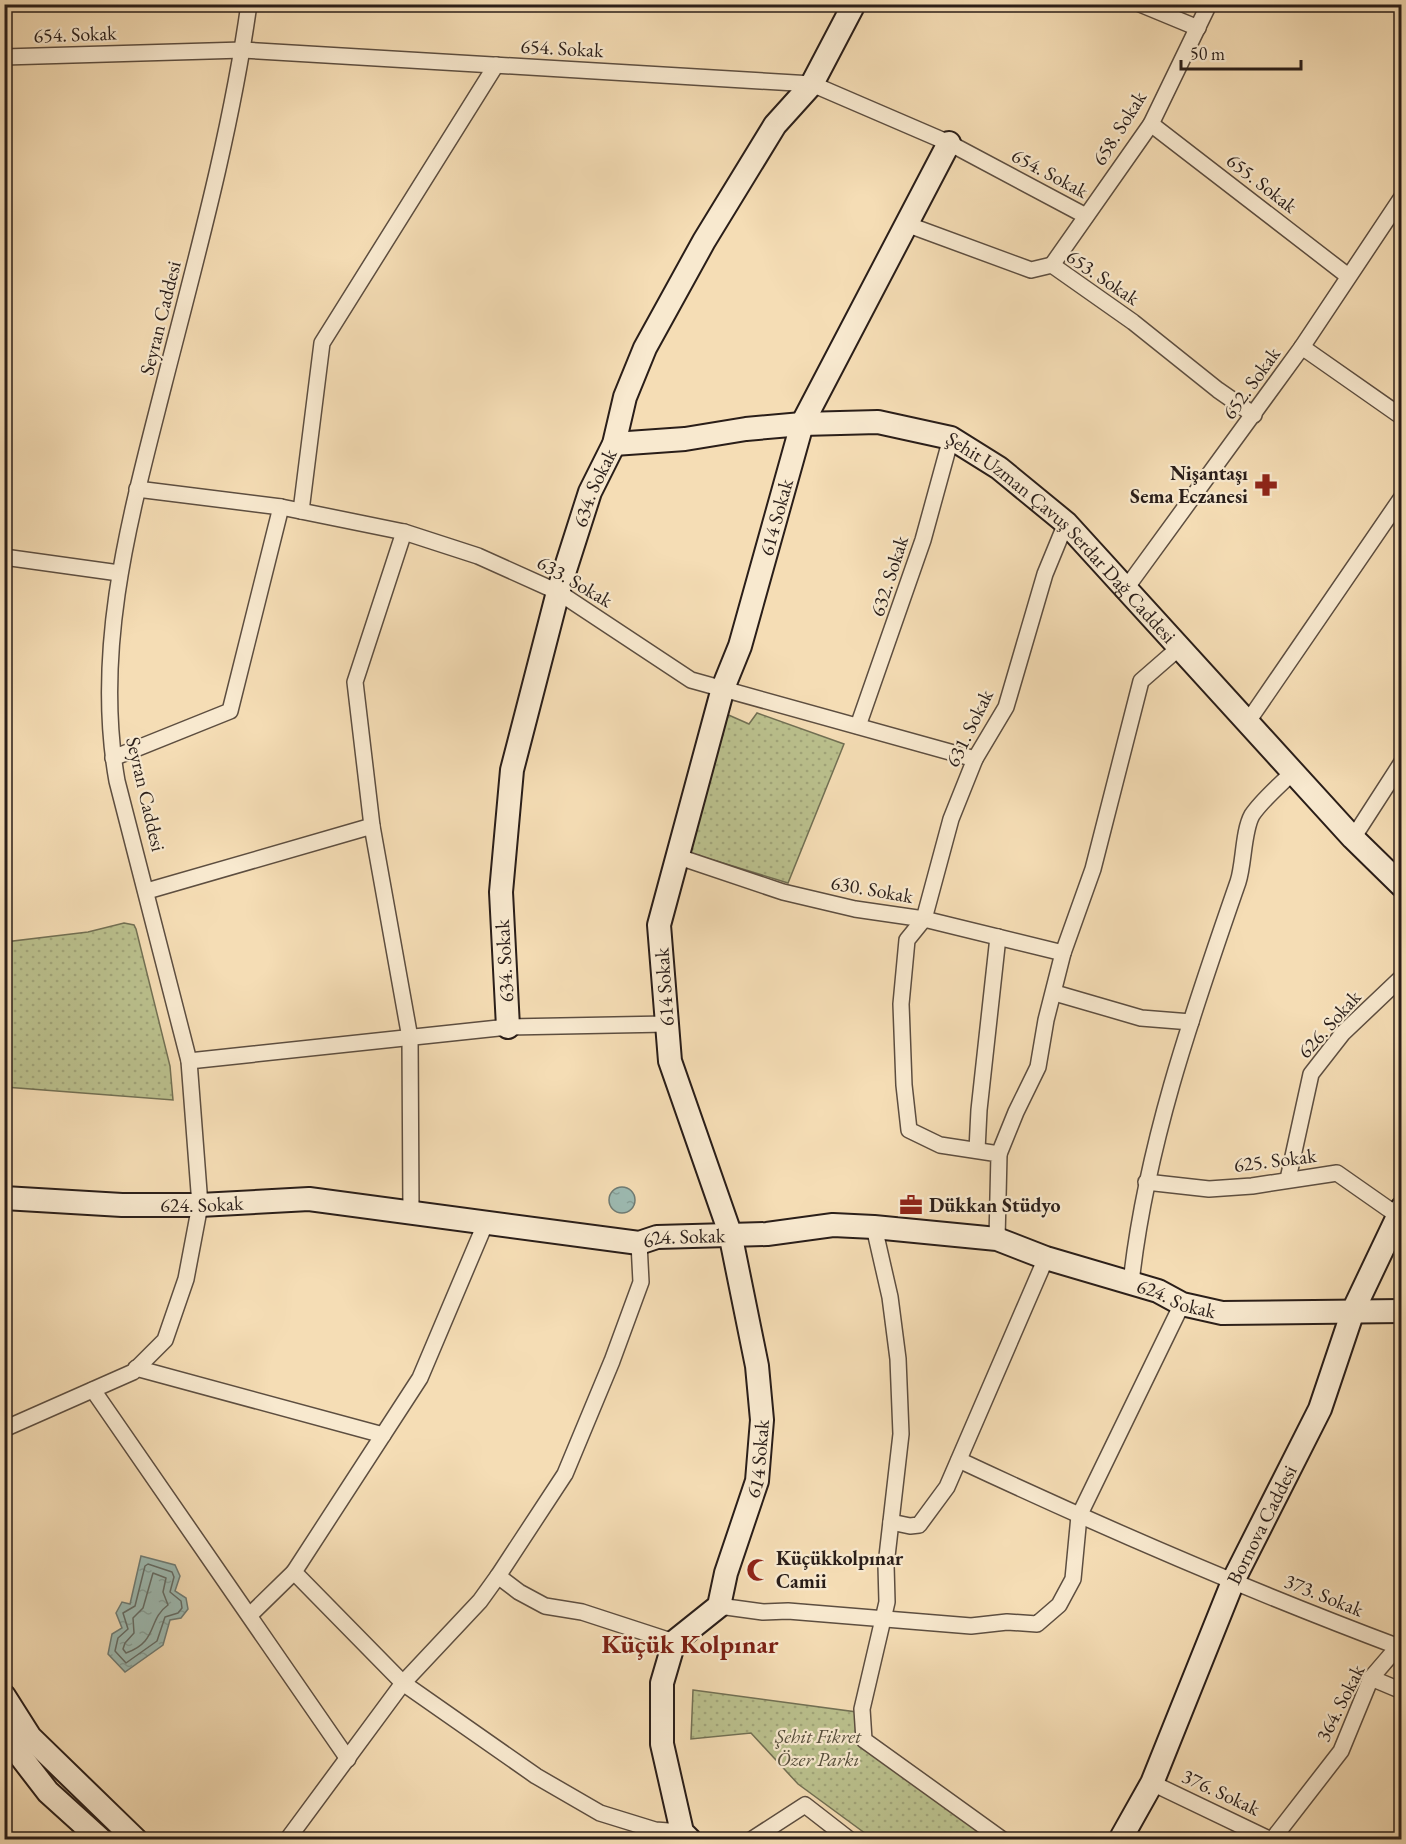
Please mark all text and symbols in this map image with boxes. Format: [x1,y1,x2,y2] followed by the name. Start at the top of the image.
[33,20,118,48] street label: 654. Sokak
[520,33,605,63] street label: 654. Sokak
[1181,33,1301,71] scale bar
[1190,42,1225,65] text: 50 m
[1086,85,1152,170] street label: 658. Sokak
[1007,142,1093,204] street label: 654. Sokak
[1221,147,1303,219] street label: 655. Sokak
[1061,243,1145,311] street label: 653. Sokak
[133,258,187,378] street label: Seyran Caddesi
[1216,341,1286,424] street label: 652. Sokak
[941,425,1182,649] street label: Şehit Uzman Çavuş Serdar Dağ Caddesi
[567,444,623,530] street label: 634. Sokak
[1130,460,1248,509] place label: Nişantaşı Sema Eczanesi
[1253,472,1279,498] pharmacy icon: Nişantaşı Sema Eczanesi
[753,475,799,559] street label: 614 Sokak
[864,532,914,620] street label: 632. Sokak
[533,549,618,613] street label: 633. Sokak
[939,684,999,771] street label: 631. Sokak
[120,734,172,854] street label: Seyran Caddesi
[829,869,916,909] street label: 630. Sokak
[489,918,519,1003] street label: 634. Sokak
[648,946,680,1027] street label: 614 Sokak
[1292,984,1367,1064] street label: 626. Sokak
[1232,1142,1318,1178] street label: 625. Sokak
[160,1190,245,1218] street label: 624. Sokak
[898,1192,924,1218] office icon: Dükkan Stüdyo
[929,1192,1061,1218] place label: Dükkan Stüdyo
[639,1222,726,1254] street label: 624. Sokak
[1134,1272,1219,1324] street label: 624. Sokak
[739,1418,775,1501] street label: 614 Sokak
[1220,1461,1303,1589] street label: Bornova Caddesi
[776,1545,904,1594] place label: Küçükkolpınar Camii
[745,1557,771,1583] mosque icon: Küçükkolpınar Camii
[1281,1567,1368,1623] street label: 373. Sokak
[601,1627,779,1661] district label: Küçük Kolpınar
[1310,1660,1371,1746] street label: 364. Sokak
[774,1723,862,1772] park label: Şehit Fikret Özer Parkı
[1178,1763,1265,1822] street label: 376. Sokak

